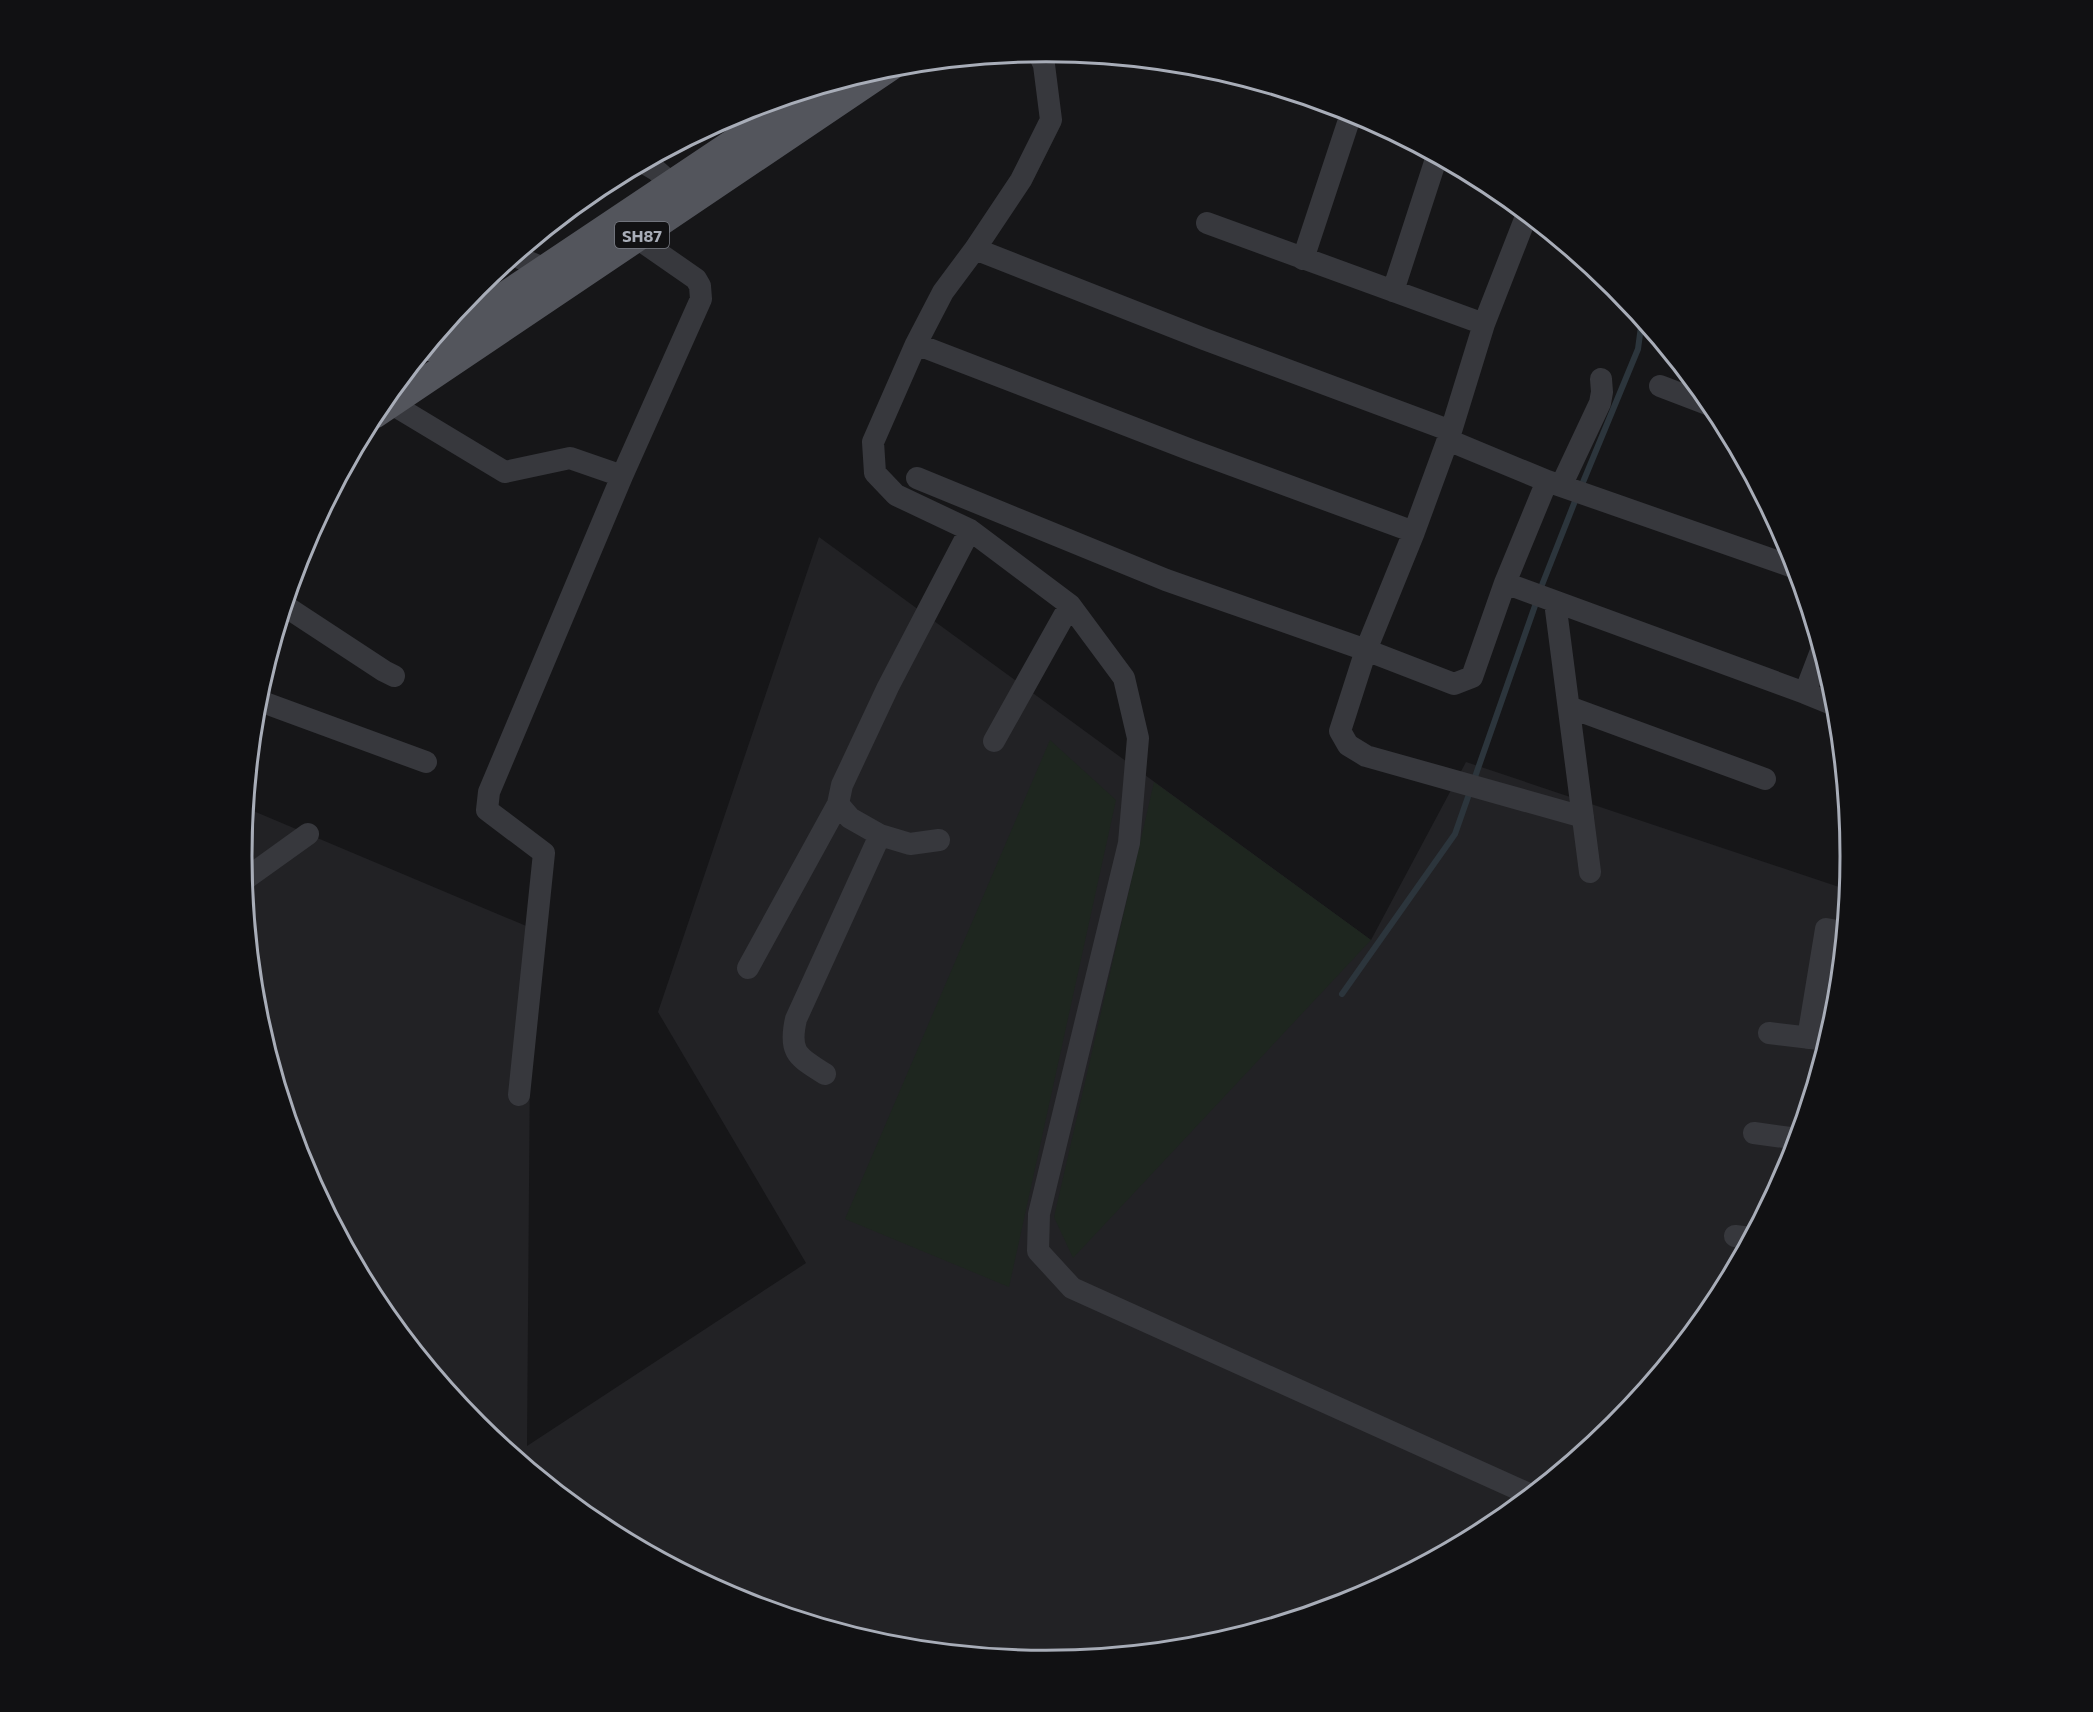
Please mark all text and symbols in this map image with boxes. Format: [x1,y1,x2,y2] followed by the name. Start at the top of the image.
[615,222,669,248] road number: SH87

